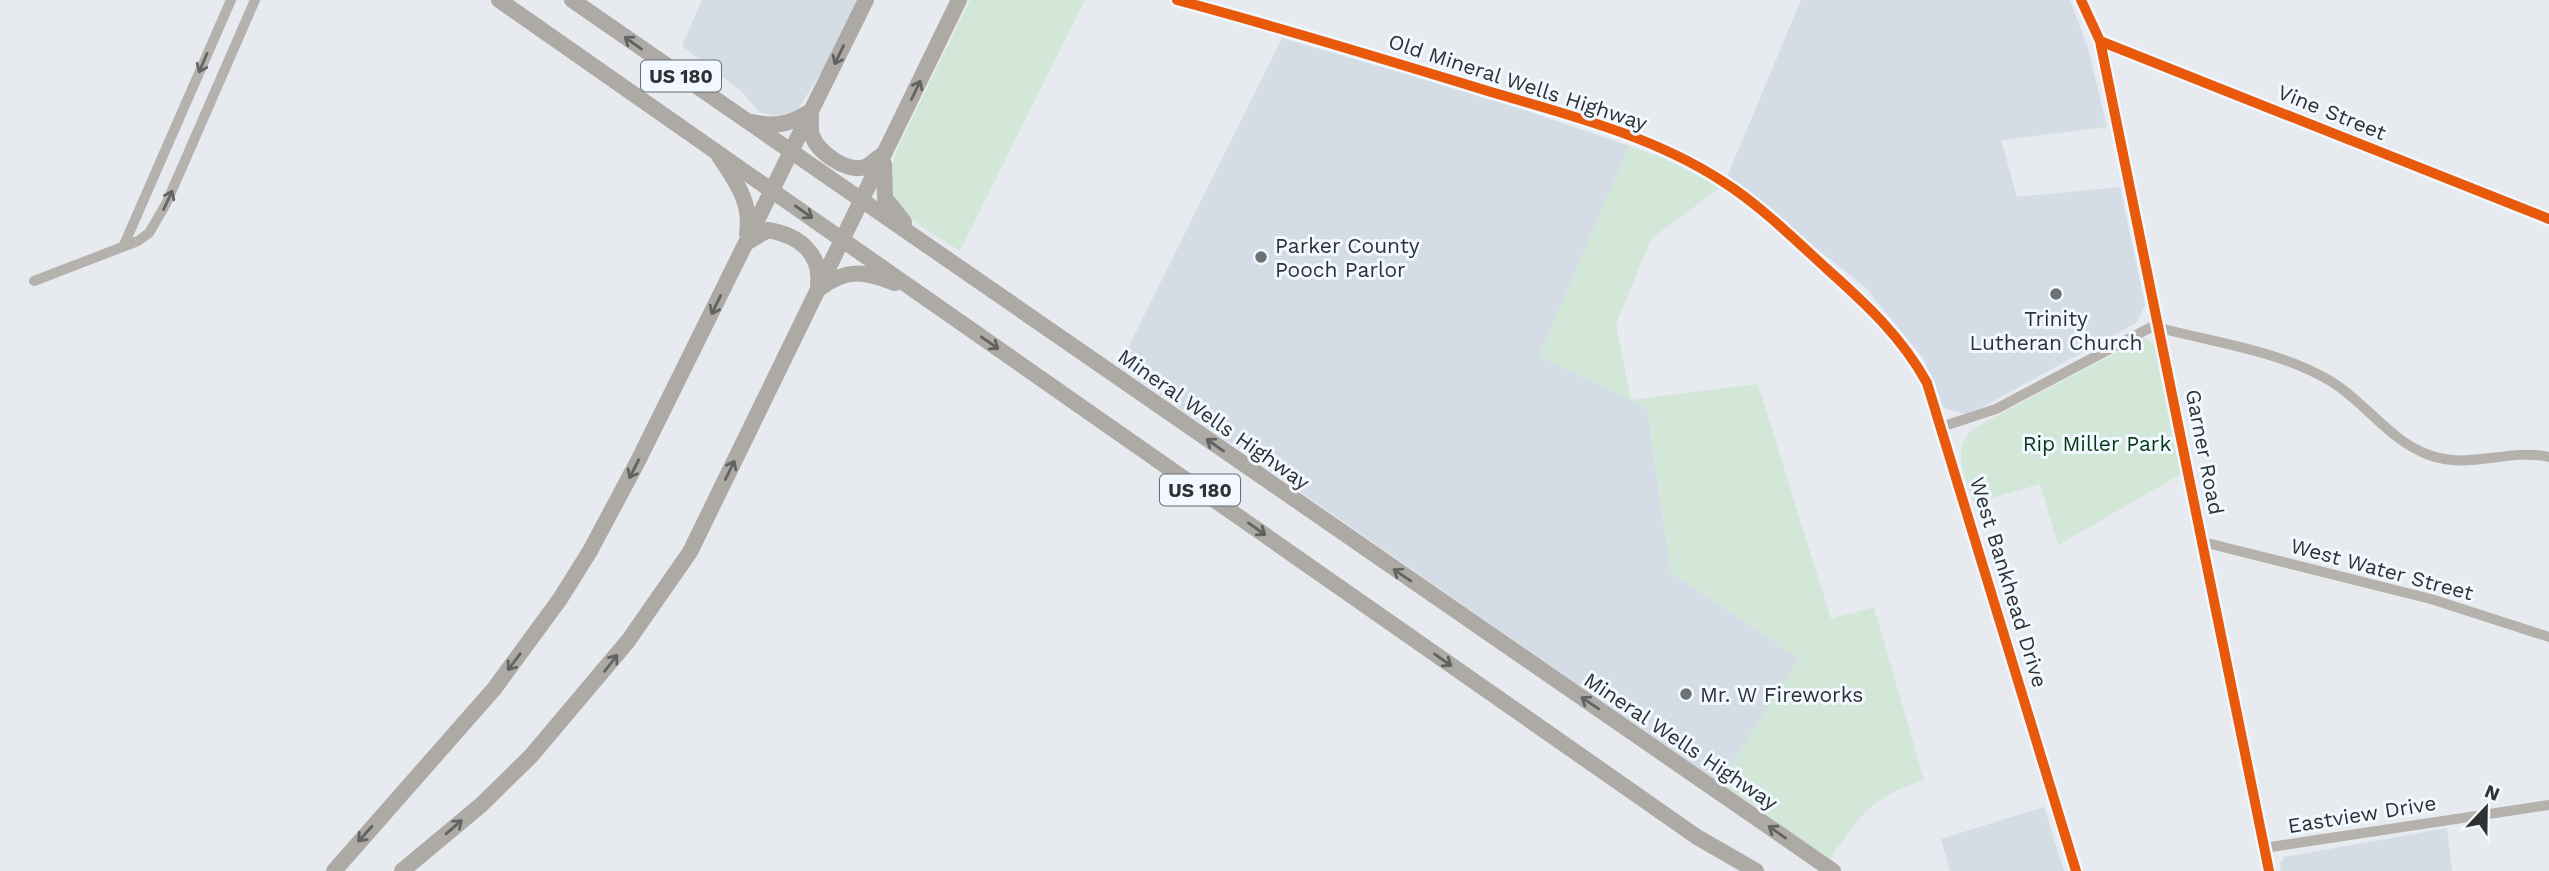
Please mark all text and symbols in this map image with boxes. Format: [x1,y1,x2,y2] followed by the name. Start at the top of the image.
[1385,28,1651,136] street label: Old Mineral Wells Highway
[624,36,643,50] one-way arrow
[831,44,845,65] one-way arrow
[196,51,209,73] one-way arrow
[641,60,721,92] road number: US 180
[2274,79,2390,145] street label: Vine Street
[909,80,923,101] one-way arrow
[162,189,175,211] one-way arrow
[794,205,813,219] one-way arrow
[1275,233,1420,282] place label: Parker County Pooch Parlor
[1253,249,1269,265] marker: Parker County Pooch Parlor
[2048,286,2064,302] marker: Trinity Lutheran Church
[708,294,722,315] one-way arrow
[1970,306,2142,355] place label: Trinity Lutheran Church
[980,336,999,350] one-way arrow
[1113,343,1315,495] street label: Mineral Wells Highway
[2181,387,2229,517] street label: Garner Road
[2023,431,2171,456] park label: Rip Miller Park
[1206,438,1225,453] one-way arrow
[627,458,640,479] one-way arrow
[724,460,737,481] one-way arrow
[1965,474,2053,690] street label: West Bankhead Drive
[1160,475,1240,505] road number: US 180
[1247,522,1266,536] one-way arrow
[2288,533,2476,605] street label: West Water Street
[1392,568,1412,582] one-way arrow
[507,652,521,671] one-way arrow
[1433,653,1452,667] one-way arrow
[603,654,618,673] one-way arrow
[1579,667,1783,815] street label: Mineral Wells Highway
[1700,682,1863,707] place label: Mr. W Fireworks
[1678,686,1694,702] marker: Mr. W Fireworks
[1580,696,1600,710] one-way arrow
[2451,773,2521,843] north arrow
[2481,779,2503,806] text: N
[2286,790,2438,838] street label: Eastview Drive
[445,819,463,835] one-way arrow
[357,825,373,843] one-way arrow
[1768,825,1787,839] one-way arrow

